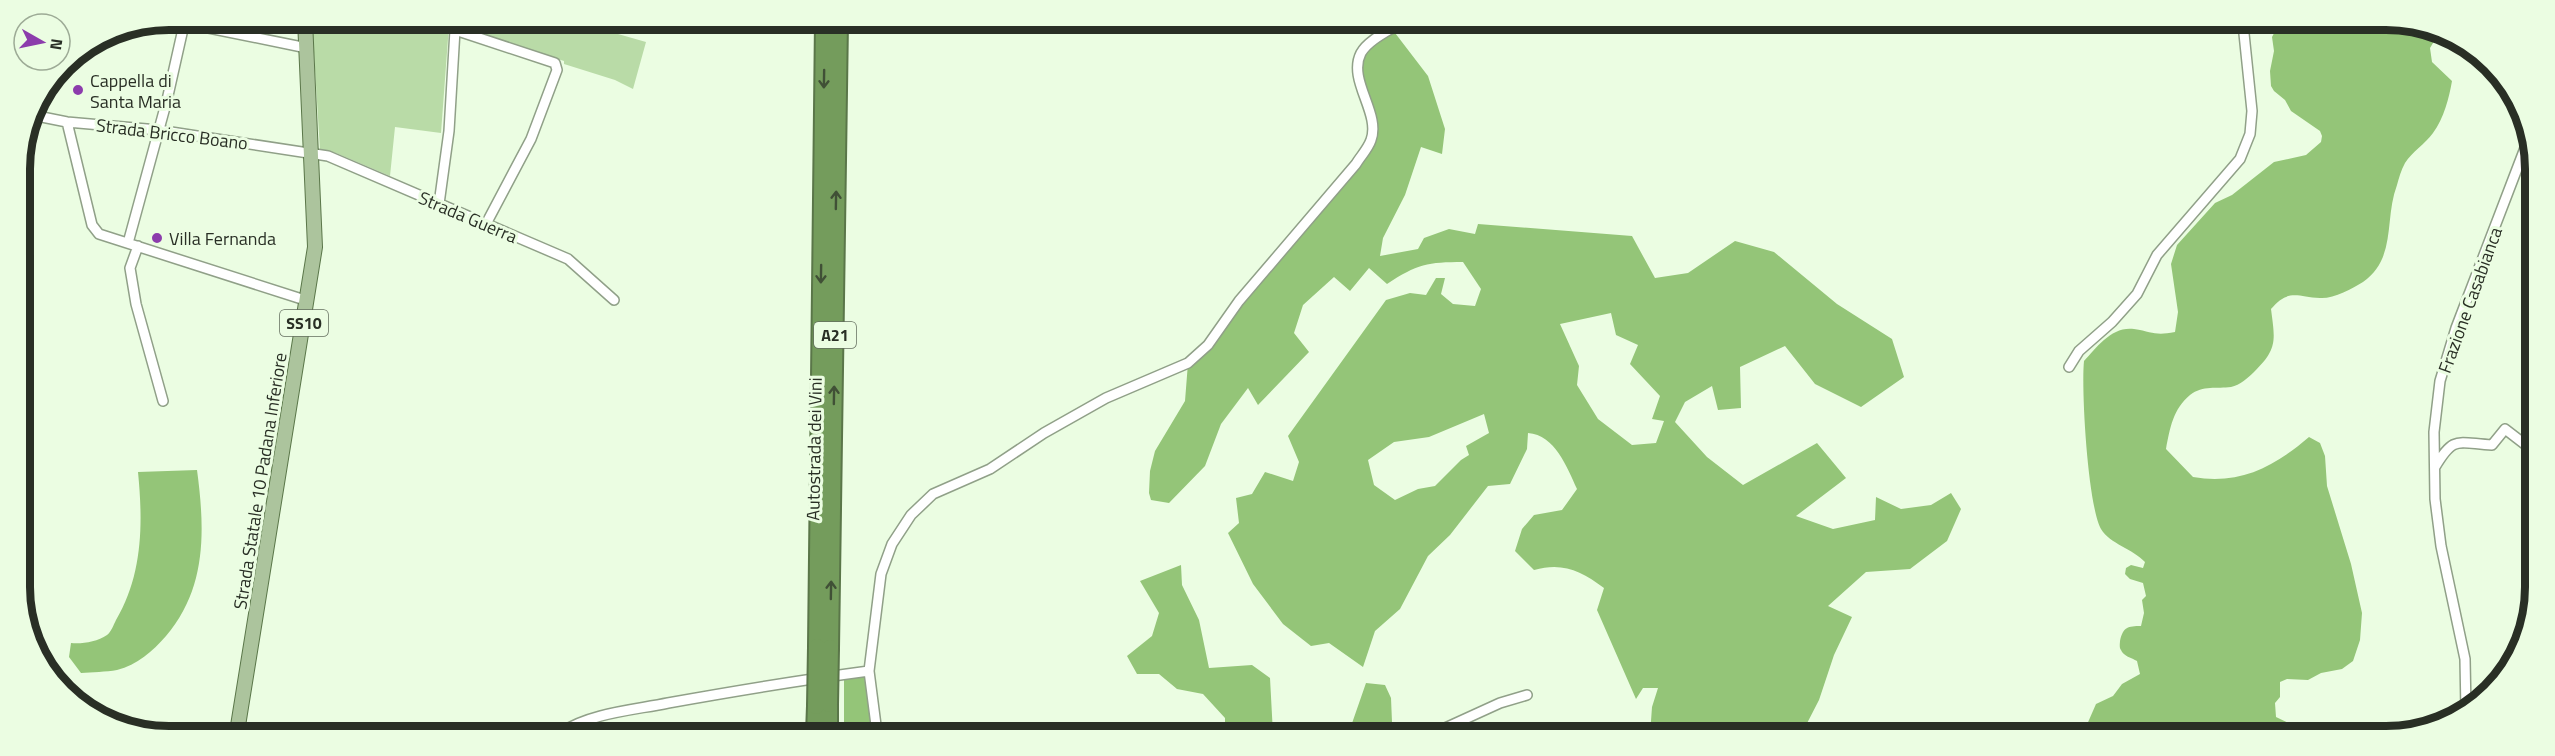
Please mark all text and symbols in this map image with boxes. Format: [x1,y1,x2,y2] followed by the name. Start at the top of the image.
[12,12,72,72] north arrow
[44,37,70,52] text: N
[90,67,181,115] place label: Cappella di Santa Maria
[818,69,829,89] one-way arrow
[71,83,85,97] marker: Cappella di Santa Maria
[95,111,249,157] street label: Strada Bricco Boano
[414,184,522,250] street label: Strada Guerra
[831,190,842,210] one-way arrow
[2431,223,2509,377] street label: Frazione Casabianca
[169,225,276,252] place label: Villa Fernanda
[150,231,164,245] marker: Villa Fernanda
[815,264,827,284] one-way arrow
[280,310,328,336] road number: SS10
[814,322,856,348] road number: A21
[226,351,294,611] street label: Strada Statale 10 Padana Inferiore
[799,377,829,521] street label: Autostrada dei Vini
[828,385,840,405] one-way arrow
[825,580,837,600] one-way arrow

